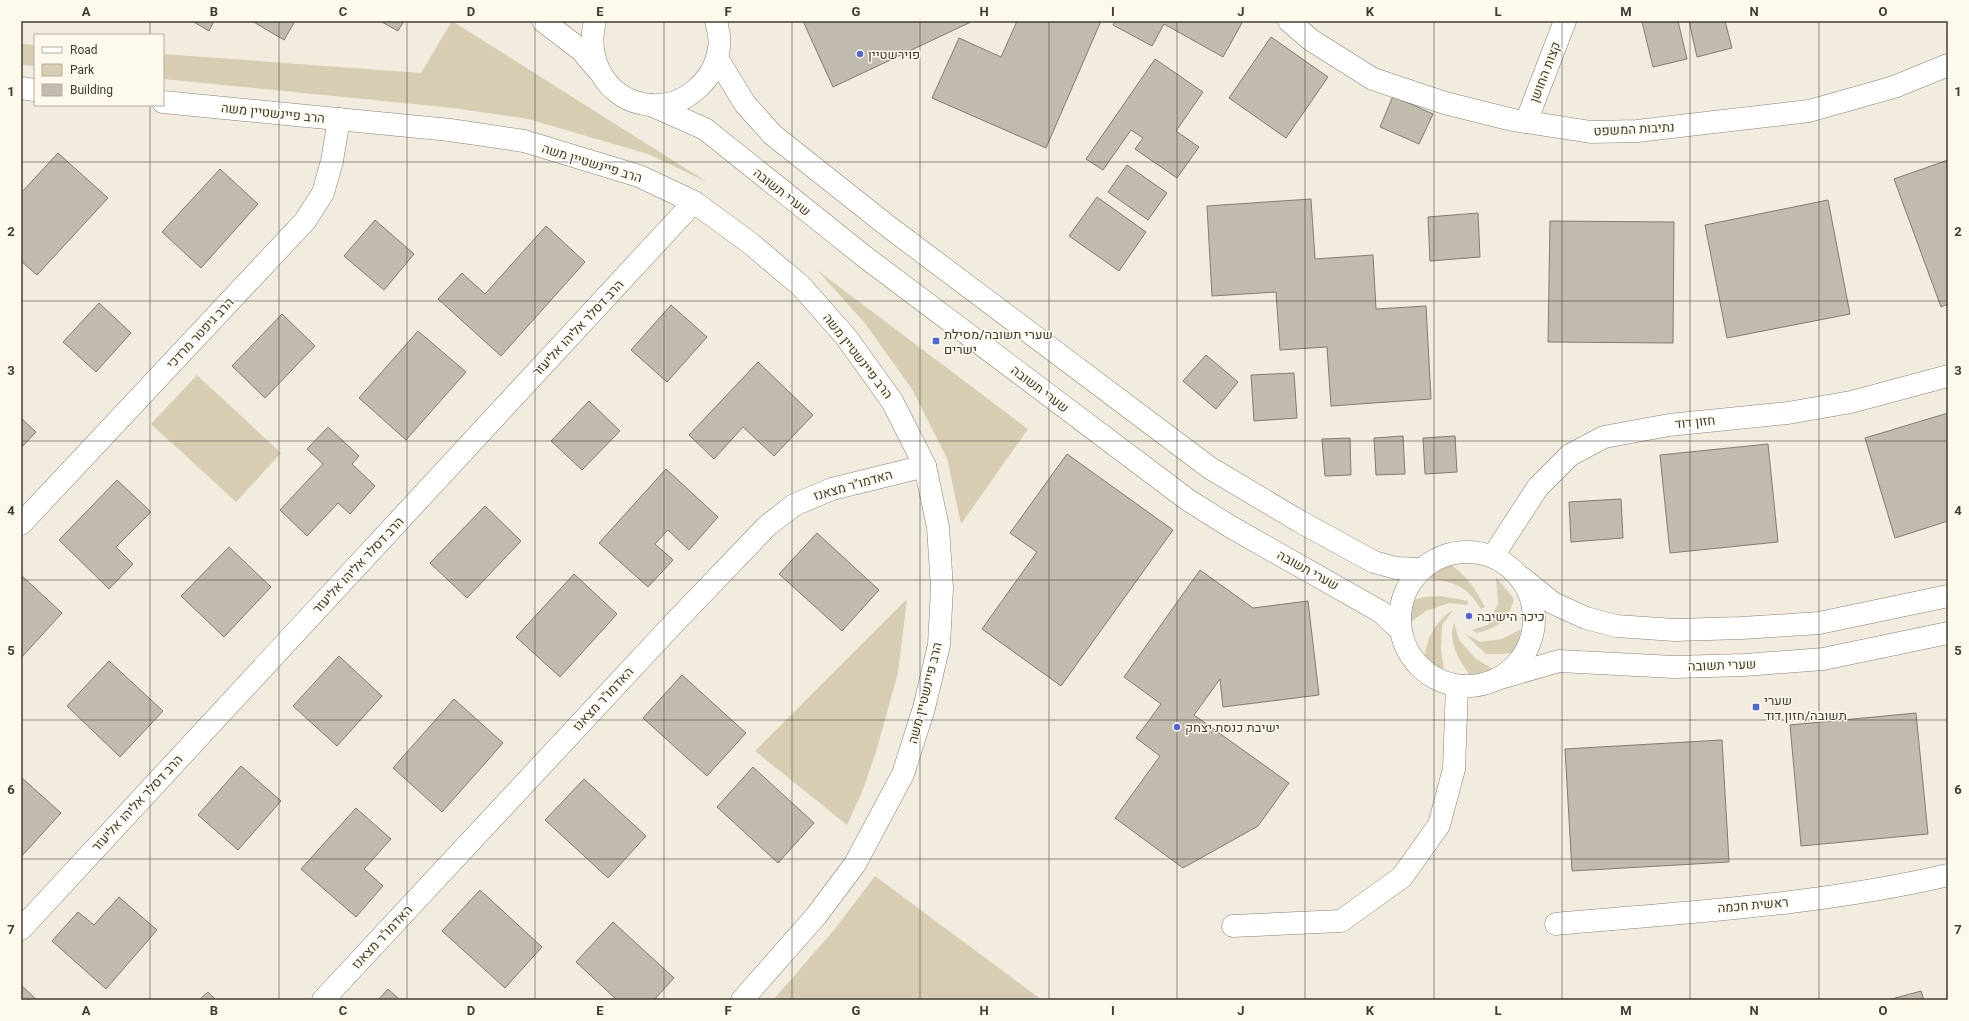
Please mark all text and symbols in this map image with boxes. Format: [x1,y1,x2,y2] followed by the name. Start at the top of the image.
[82,4,91,19] text: A
[210,4,218,19] text: B
[339,4,348,19] text: C
[467,4,475,19] text: D
[596,4,604,19] text: E
[724,4,732,19] text: F
[852,4,861,19] text: G
[979,4,989,19] text: H
[1111,4,1115,19] text: I
[1237,4,1245,19] text: J
[1366,4,1375,19] text: K
[1494,4,1502,19] text: L
[1620,4,1632,19] text: M
[1749,4,1759,19] text: N
[1879,4,1888,19] text: O
[34,34,164,106] legend
[1527,40,1563,104] street label: קצות החושן
[70,43,98,57] text: Road
[868,47,920,62] place label: פוירשטיין
[855,49,865,59] marker: פוירשטיין
[70,63,95,77] text: Park
[70,83,113,97] text: Building
[7,84,15,99] text: 1
[1954,84,1962,99] text: 1
[220,100,326,126] street label: הרב פיינשטיין משה
[1593,119,1675,139] street label: נתיבות המשפט
[540,141,644,185] street label: הרב פיינשטיין משה
[751,165,813,219] street label: שערי תשובה
[7,224,15,239] text: 2
[1954,224,1962,239] text: 2
[529,277,627,379] street label: הרב דסלר אליהו אליעזר
[163,295,237,371] street label: הרב גיפטר מרדכי
[820,310,896,402] street label: הרב פיינשטיין משה
[944,327,1053,357] place label: שערי תשובה/מסילת ישרים
[931,336,941,346] marker: שערי תשובה/מסילת ישרים
[7,363,15,378] text: 3
[1008,363,1072,415] street label: שערי תשובה
[1954,363,1962,378] text: 3
[1674,412,1716,432] street label: חזון דוד
[812,467,894,503] street label: האדמו"ר מצאנז
[7,503,15,518] text: 4
[1954,503,1962,518] text: 4
[309,514,407,616] street label: הרב דסלר אליהו אליעזר
[1275,547,1341,593] street label: שערי תשובה
[1477,609,1545,624] place label: כיכר הישיבה
[1464,611,1474,621] marker: כיכר הישיבה
[905,641,945,745] street label: הרב פיינשטיין משה
[7,643,15,658] text: 5
[1954,643,1962,658] text: 5
[1688,656,1756,674] street label: שערי תשובה
[570,664,636,734] street label: האדמו"ר מצאנז
[1764,693,1847,723] place label: שערי תשובה/חזון דוד
[1751,702,1761,712] marker: שערי תשובה/חזון דוד
[1185,720,1280,735] place label: ישיבת כנסת יצחק
[1172,722,1182,732] marker: ישיבת כנסת יצחק
[88,752,186,854] street label: הרב דסלר אליהו אליעזר
[7,782,15,797] text: 6
[1954,782,1962,797] text: 6
[1717,894,1789,916] street label: ראשית חכמה
[349,902,415,972] street label: האדמו"ר מצאנז
[7,922,15,937] text: 7
[1954,922,1962,937] text: 7
[82,1003,91,1018] text: A
[210,1003,218,1018] text: B
[339,1003,348,1018] text: C
[467,1003,475,1018] text: D
[596,1003,604,1018] text: E
[724,1003,732,1018] text: F
[852,1003,861,1018] text: G
[979,1003,989,1018] text: H
[1111,1003,1115,1018] text: I
[1237,1003,1245,1018] text: J
[1366,1003,1375,1018] text: K
[1494,1003,1502,1018] text: L
[1620,1003,1632,1018] text: M
[1749,1003,1759,1018] text: N
[1879,1003,1888,1018] text: O

